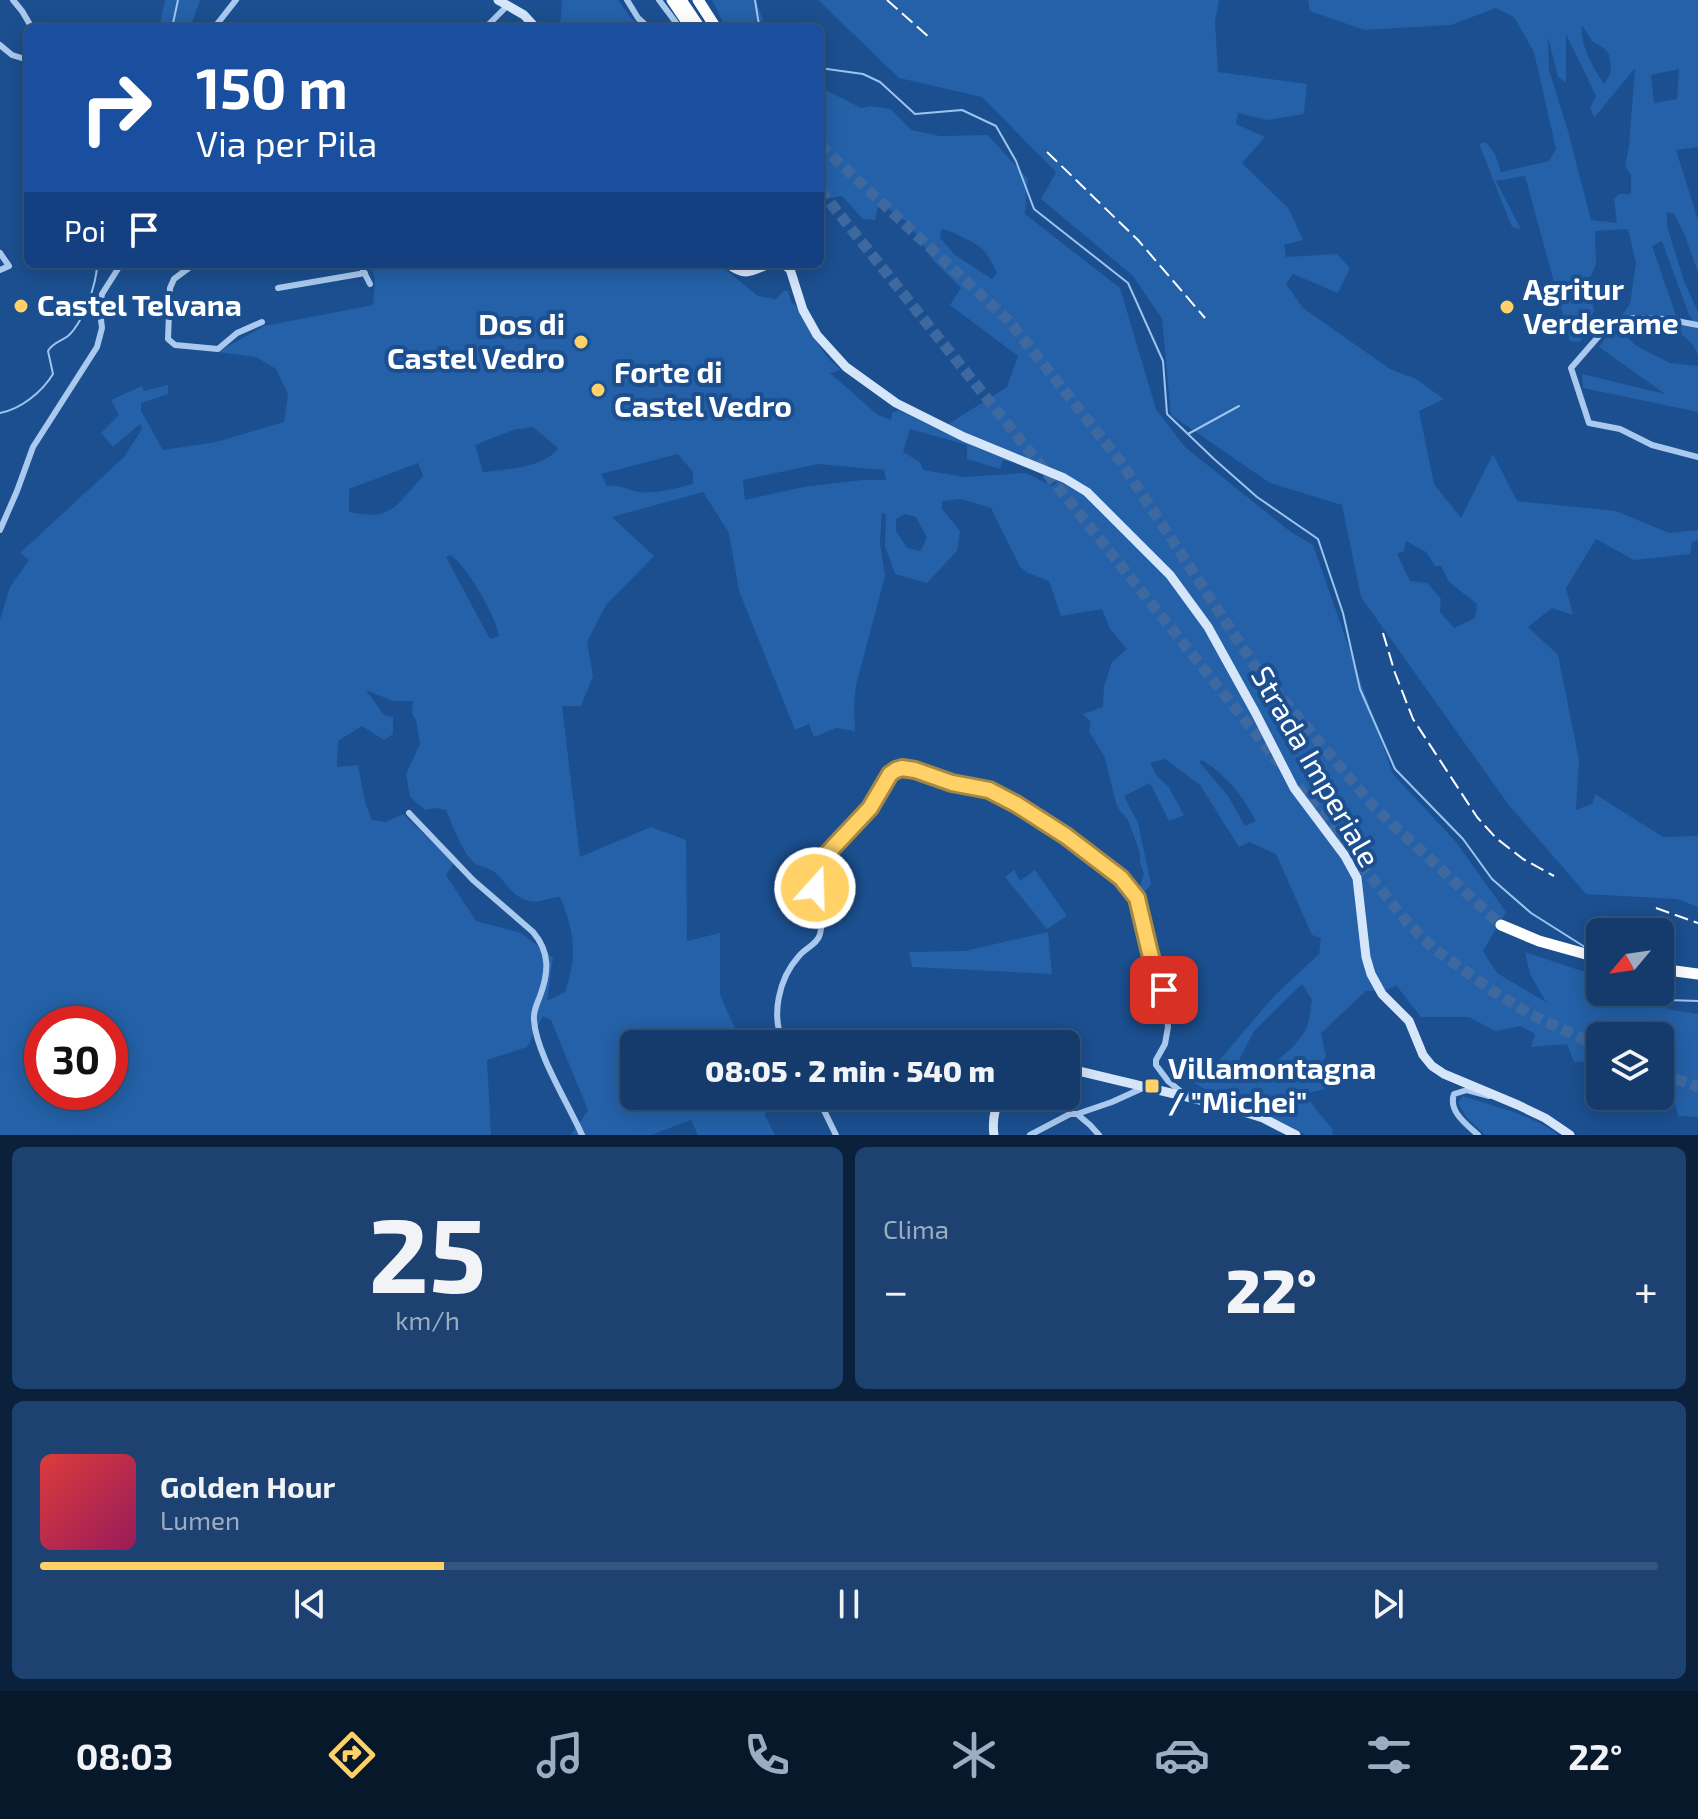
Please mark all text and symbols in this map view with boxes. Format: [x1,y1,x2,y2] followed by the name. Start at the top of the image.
[196,53,348,120] text: 150 m
[64,56,168,160] icon: right
[196,121,377,164] text: Via per Pila
[122,208,166,252] icon: arrive
[64,212,106,248] text: Poi
[1523,270,1679,340] place label: Agritur Verderame
[37,286,242,322] place label: Castel Telvana
[12,297,30,315] marker: Castel Telvana
[1498,298,1516,316] marker: Agritur Verderame
[387,305,565,375] place label: Dos di Castel Vedro
[572,333,590,351] marker: Dos di Castel Vedro
[614,353,792,423] place label: Forte di Castel Vedro
[589,381,607,399] marker: Forte di Castel Vedro
[1245,659,1389,873] street label: Strada Imperiale
[773,846,857,930] position arrow
[1586,918,1674,1006] north arrow
[1586,918,1674,1110] map controls
[1130,956,1198,1024] pin
[1142,968,1186,1012] icon: arrive
[24,1006,128,1110] speed limit sign: 30
[1586,1022,1674,1110] button: layers
[1168,1049,1376,1119] place label: Villamontagna / "Michei"
[705,1052,995,1088] text: 08:05 · 2 min · 540 m
[1143,1077,1161,1095] marker: Villamontagna / "Michei"
[369,1189,486,1314] text: 25
[883,1213,949,1244] text: Clima
[1226,1253,1317,1325] text: 22°
[883,1263,909,1316] text: −
[1634,1263,1658,1316] text: +
[395,1304,460,1335] text: km/h
[160,1468,335,1504] text: Golden Hour
[160,1504,240,1535] text: Lumen
[288,1582,332,1626] icon: previous
[827,1582,871,1626] icon: pause
[1366,1582,1410,1626] icon: next
[324,1727,380,1783] icon: directions
[532,1727,588,1783] icon: music
[739,1727,795,1783] icon: phone
[946,1727,1002,1783] icon: climate
[1154,1727,1210,1783] icon: car
[1361,1727,1417,1783] icon: filters
[76,1734,173,1777] text: 08:03
[1568,1734,1622,1777] text: 22°

